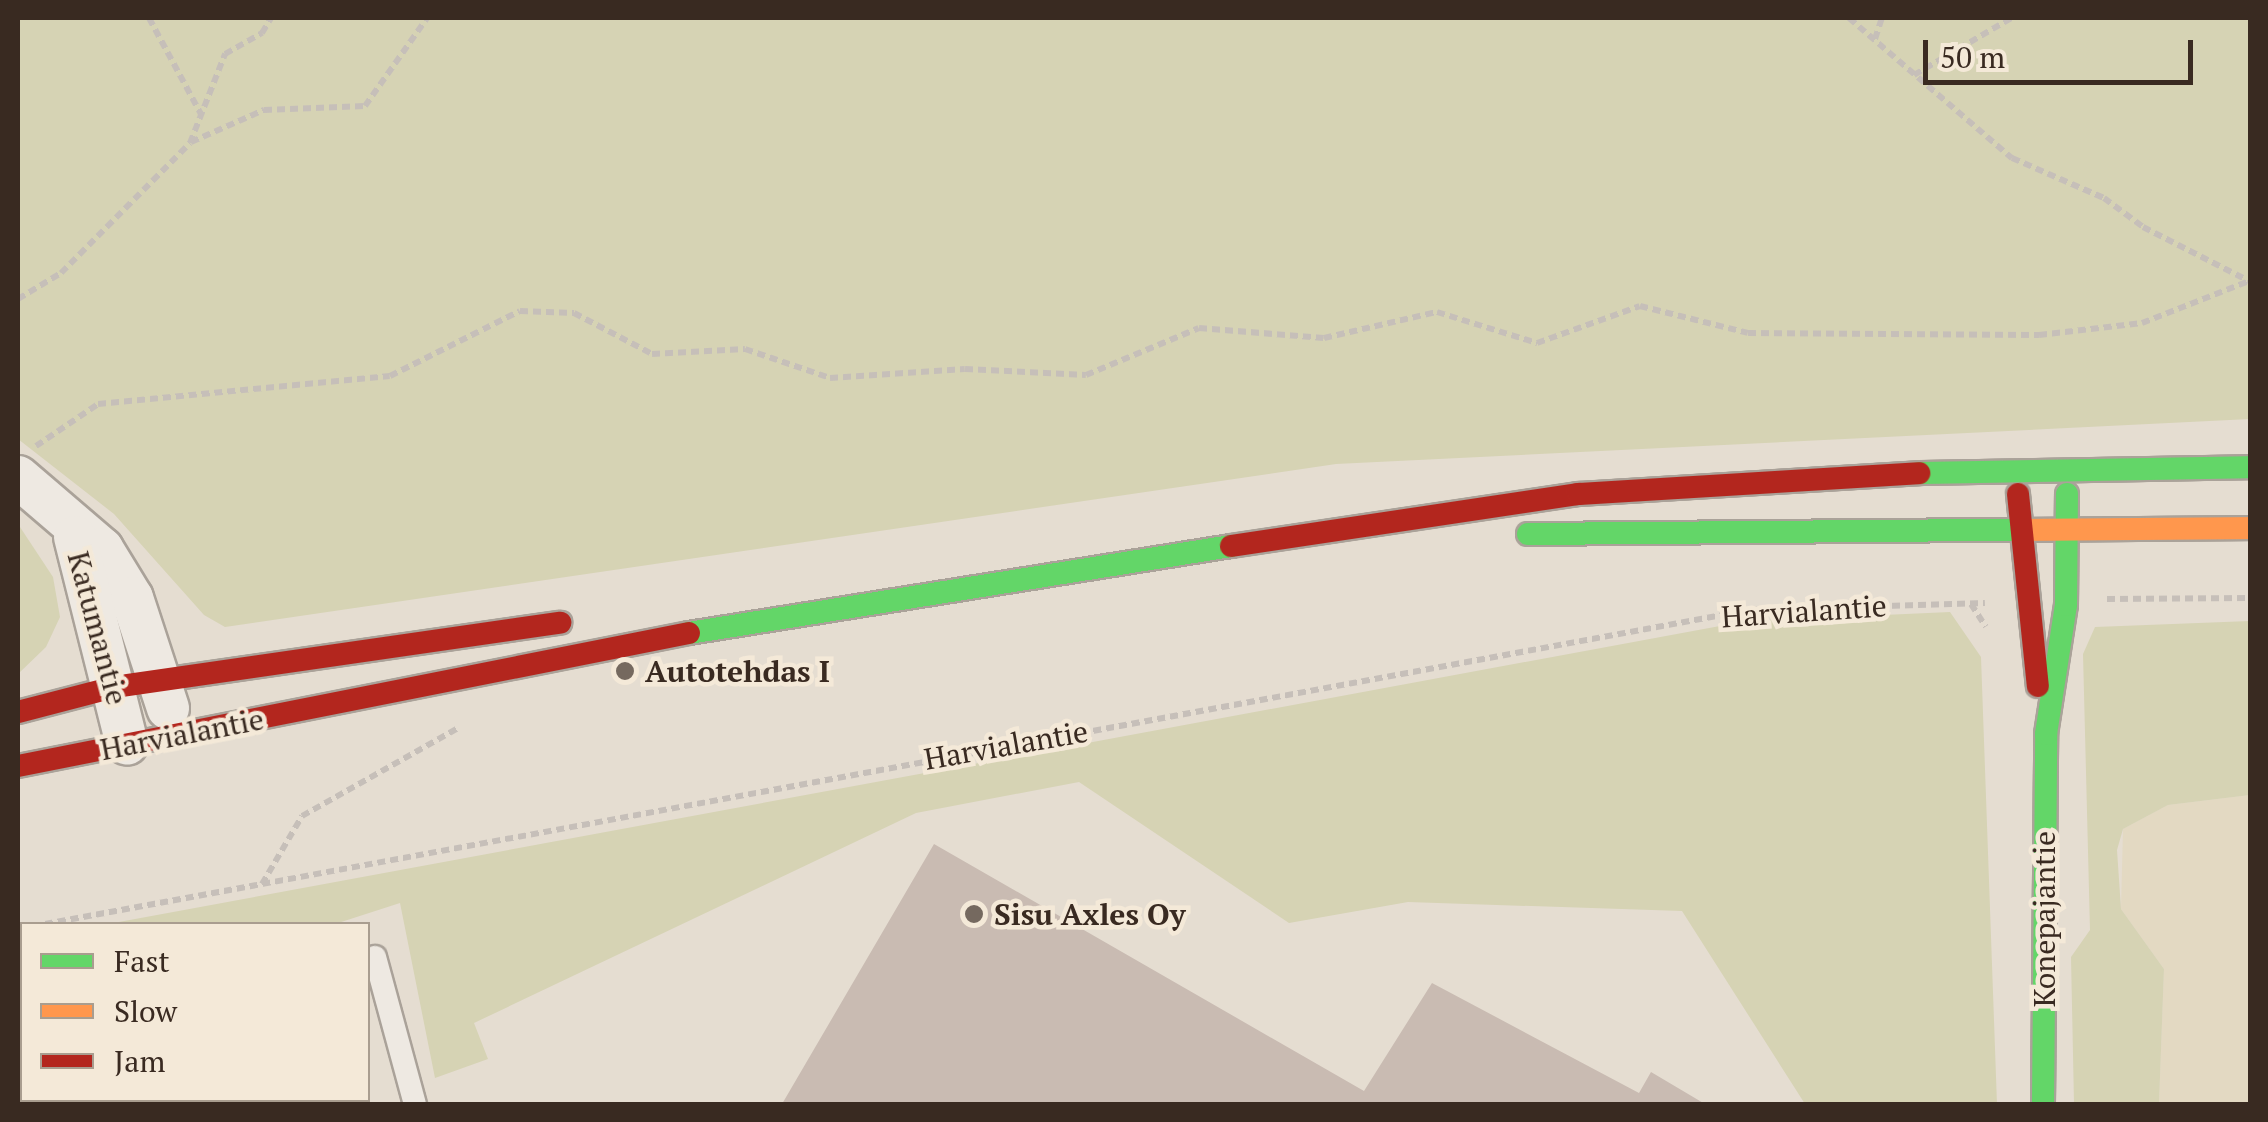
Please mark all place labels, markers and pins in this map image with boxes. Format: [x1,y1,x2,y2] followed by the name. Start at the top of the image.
[645,653,830,689] place label: Autotehdas I
[614,660,636,682] marker: Autotehdas I
[994,896,1186,932] place label: Sisu Axles Oy
[963,903,985,925] marker: Sisu Axles Oy

